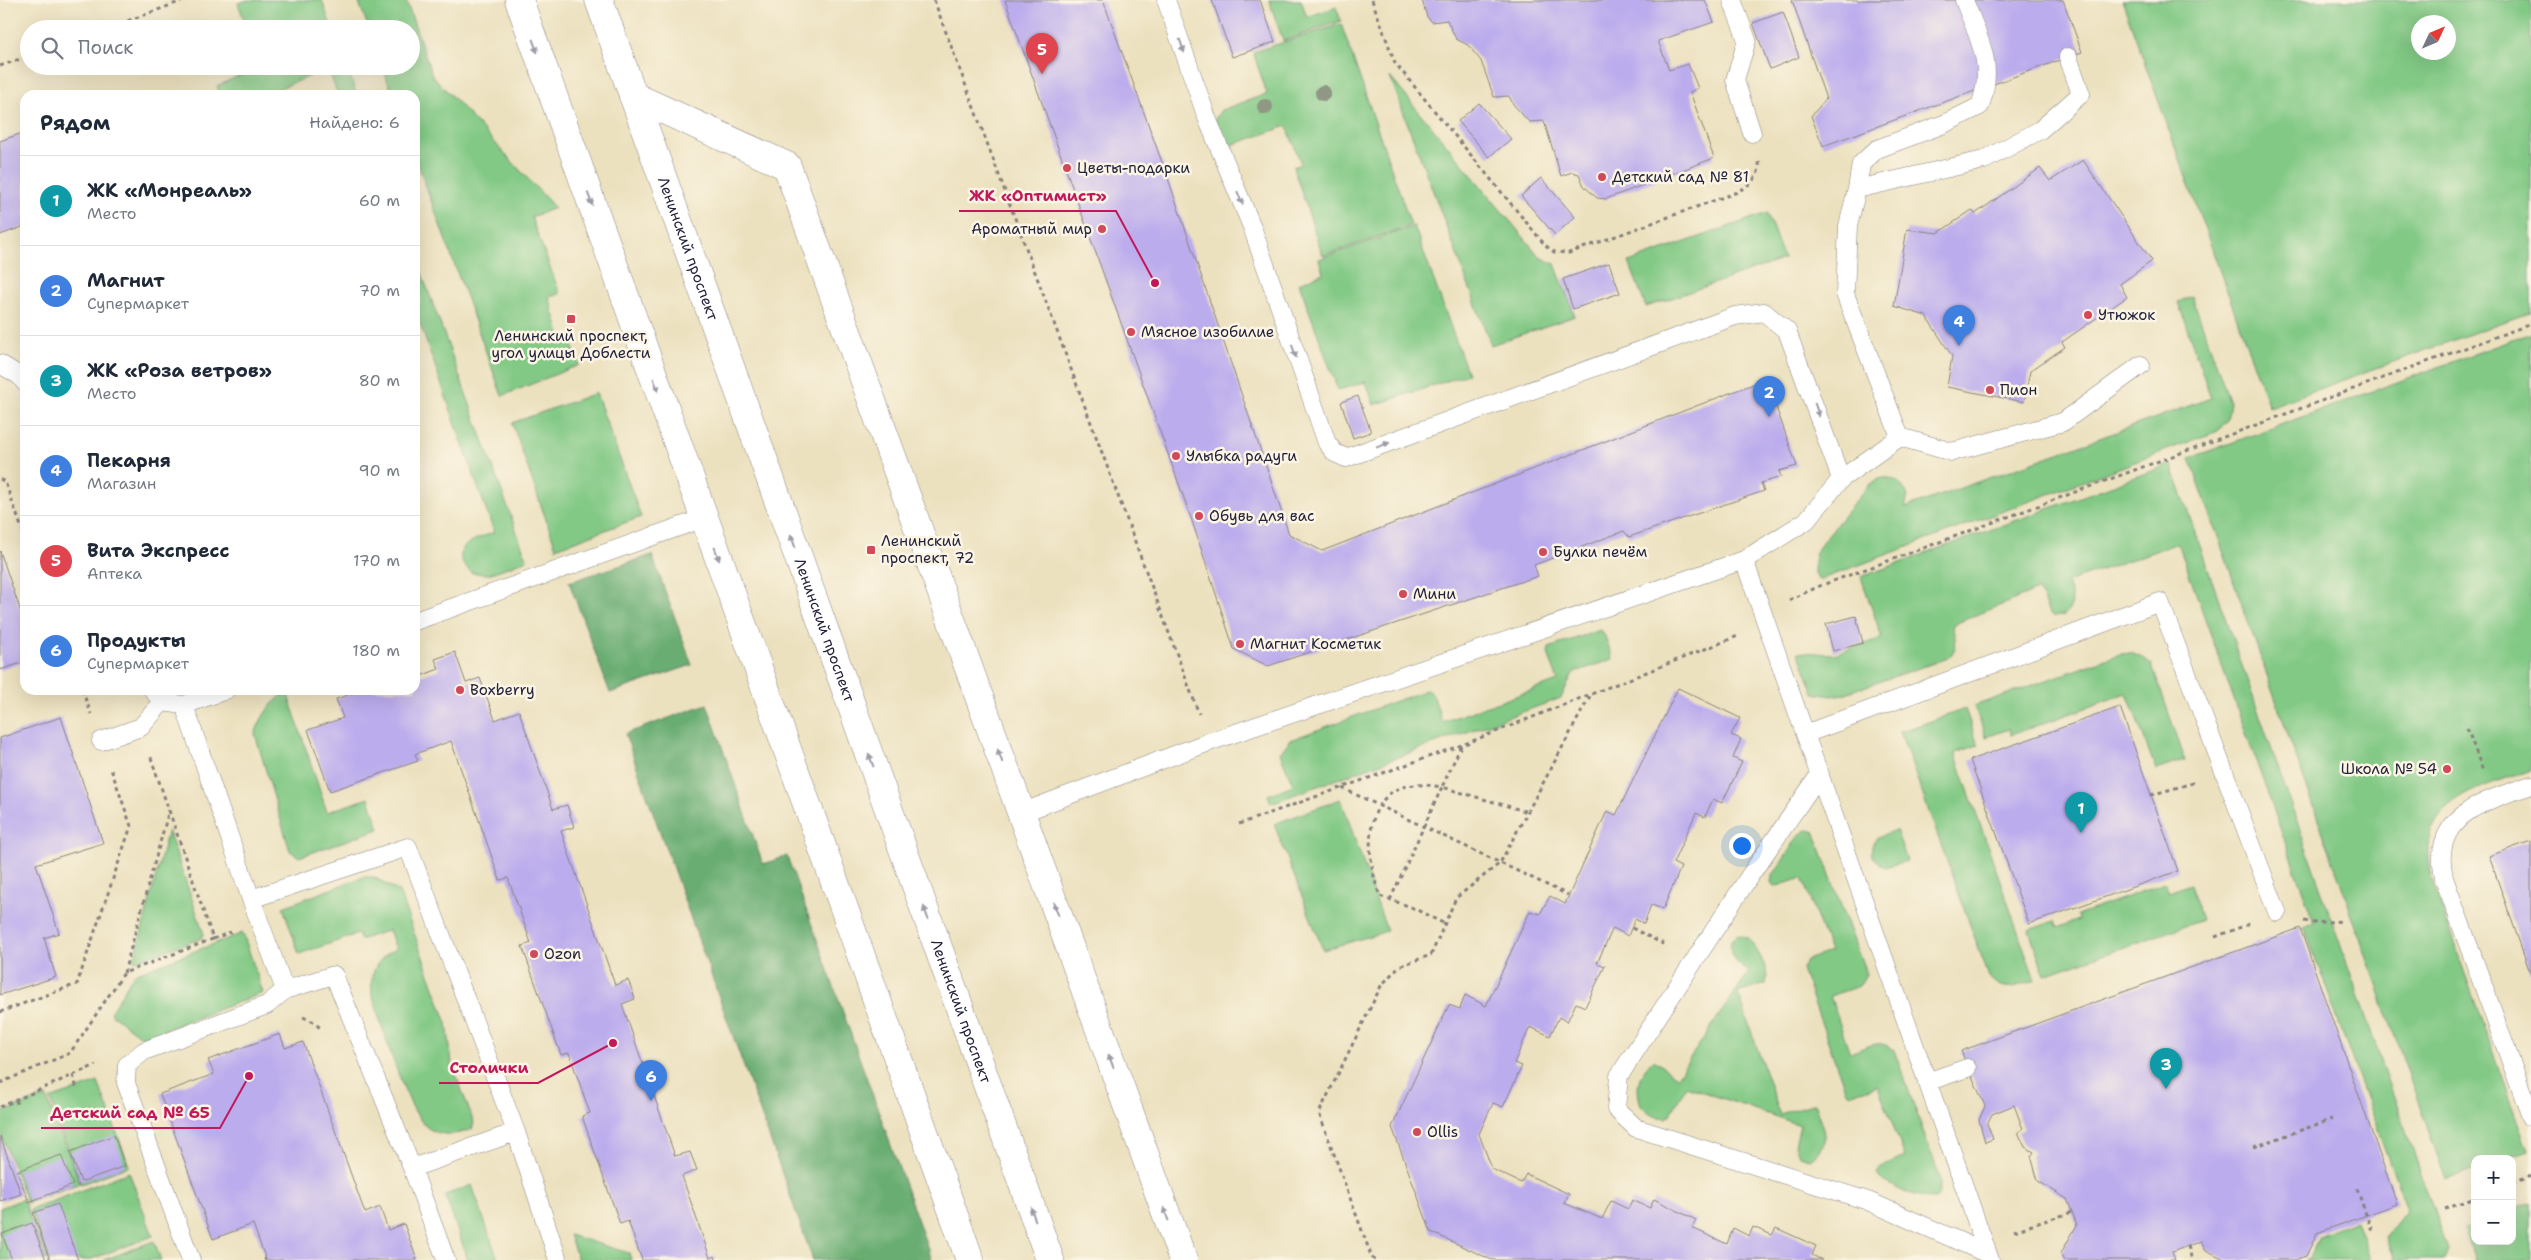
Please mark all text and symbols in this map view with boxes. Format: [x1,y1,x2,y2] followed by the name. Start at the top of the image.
[2411,15,2456,60] north arrow
[20,20,420,75] search box
[1026,33,1058,74] pin: 5
[38,34,66,62] icon: search
[78,35,133,60] text: Поиск
[531,39,539,54] one-way arrow
[1178,39,1186,54] one-way arrow
[40,109,110,137] text: Рядом
[309,112,400,133] text: Найдено: 6
[1077,158,1190,178] place label: Цветы-подарки
[1061,162,1073,174] marker: Цветы-подарки
[1612,167,1749,187] place label: Детский сад № 81
[1596,171,1608,183] marker: Детский сад № 81
[653,174,723,324] street label: Ленинский проспект
[87,178,252,203] text: ЖК «Монреаль»
[959,180,1116,211] callout: ЖК «Оптимист»
[969,185,1107,206] text: ЖК «Оптимист»
[52,190,60,211] text: 1
[359,190,400,211] text: 60 m
[1236,191,1244,205] one-way arrow
[586,192,594,207] one-way arrow
[87,203,137,224] text: Место
[971,219,1092,239] place label: Ароматный мир
[1096,223,1108,235] marker: Ароматный мир
[87,268,165,293] text: Магнит
[50,280,62,301] text: 2
[359,280,400,301] text: 70 m
[87,293,189,314] text: Супермаркет
[1943,305,1975,346] pin: 4
[2098,305,2155,325] place label: Утюжок
[2082,309,2094,321] marker: Утюжок
[565,313,577,325] marker: Ленинский проспект, угол улицы Доблести
[1141,322,1274,342] place label: Мясное изобилие
[492,326,651,363] place label: Ленинский проспект, угол улицы Доблести
[1125,326,1137,338] marker: Мясное изобилие
[1291,343,1299,358] one-way arrow
[87,358,272,383] text: ЖК «Роза ветров»
[50,370,62,391] text: 3
[359,370,400,391] text: 80 m
[1753,376,1785,417] pin: 2
[653,378,661,393] one-way arrow
[2000,380,2037,400] place label: Пион
[87,383,137,404] text: Место
[1984,384,1996,396] marker: Пион
[1814,403,1821,418] one-way arrow
[1376,441,1391,449] one-way arrow
[1186,446,1297,466] place label: Улыбка радуги
[87,448,171,473] text: Пекарня
[1170,450,1182,462] marker: Улыбка радуги
[50,460,62,481] text: 4
[359,460,400,481] text: 90 m
[87,473,156,494] text: Магазин
[1209,506,1315,526] place label: Обувь для вас
[1193,510,1205,522] marker: Обувь для вас
[881,531,974,568] place label: Ленинский проспект, 72
[789,533,797,548] one-way arrow
[87,538,230,563] text: Вита Экспресс
[1553,542,1648,562] place label: Булки печём
[865,544,877,556] marker: Ленинский проспект, 72
[1537,546,1549,558] marker: Булки печём
[714,547,721,562] one-way arrow
[51,550,61,571] text: 5
[353,550,400,571] text: 170 m
[790,555,860,705] street label: Ленинский проспект
[87,563,142,584] text: Аптека
[1413,584,1456,604] place label: Мини
[1397,588,1409,600] marker: Мини
[87,628,186,653] text: Продукты
[1250,634,1381,654] place label: Магнит Косметик
[1234,638,1246,650] marker: Магнит Косметик
[50,640,62,661] text: 6
[352,640,400,661] text: 180 m
[87,653,189,674] text: Супермаркет
[470,680,535,700] place label: Boxberry
[454,684,466,696] marker: Boxberry
[996,748,1004,763] one-way arrow
[867,752,874,767] one-way arrow
[2341,759,2437,779] place label: Школа № 54
[2441,763,2453,775] marker: Школа № 54
[2065,792,2097,833] pin: 1
[1729,833,1755,859] your location
[1052,901,1059,916] one-way arrow
[922,905,929,920] one-way arrow
[926,936,996,1086] street label: Ленинский проспект
[544,944,581,964] place label: Ozon
[528,948,540,960] marker: Ozon
[2150,1048,2182,1089] pin: 3
[439,1052,538,1083] callout: Столички
[1107,1054,1114,1069] one-way arrow
[449,1057,529,1078] text: Столички
[635,1060,667,1101] pin: 6
[41,1097,220,1128] callout: Детский сад № 65
[50,1102,210,1123] text: Детский сад № 65
[1427,1122,1458,1142] place label: Ollis
[1411,1126,1423,1138] marker: Ollis
[2471,1155,2516,1245] map controls
[2471,1155,2516,1200] button: +
[2471,1200,2516,1245] button: −
[1029,1206,1037,1221] one-way arrow
[1162,1206,1170,1221] one-way arrow

